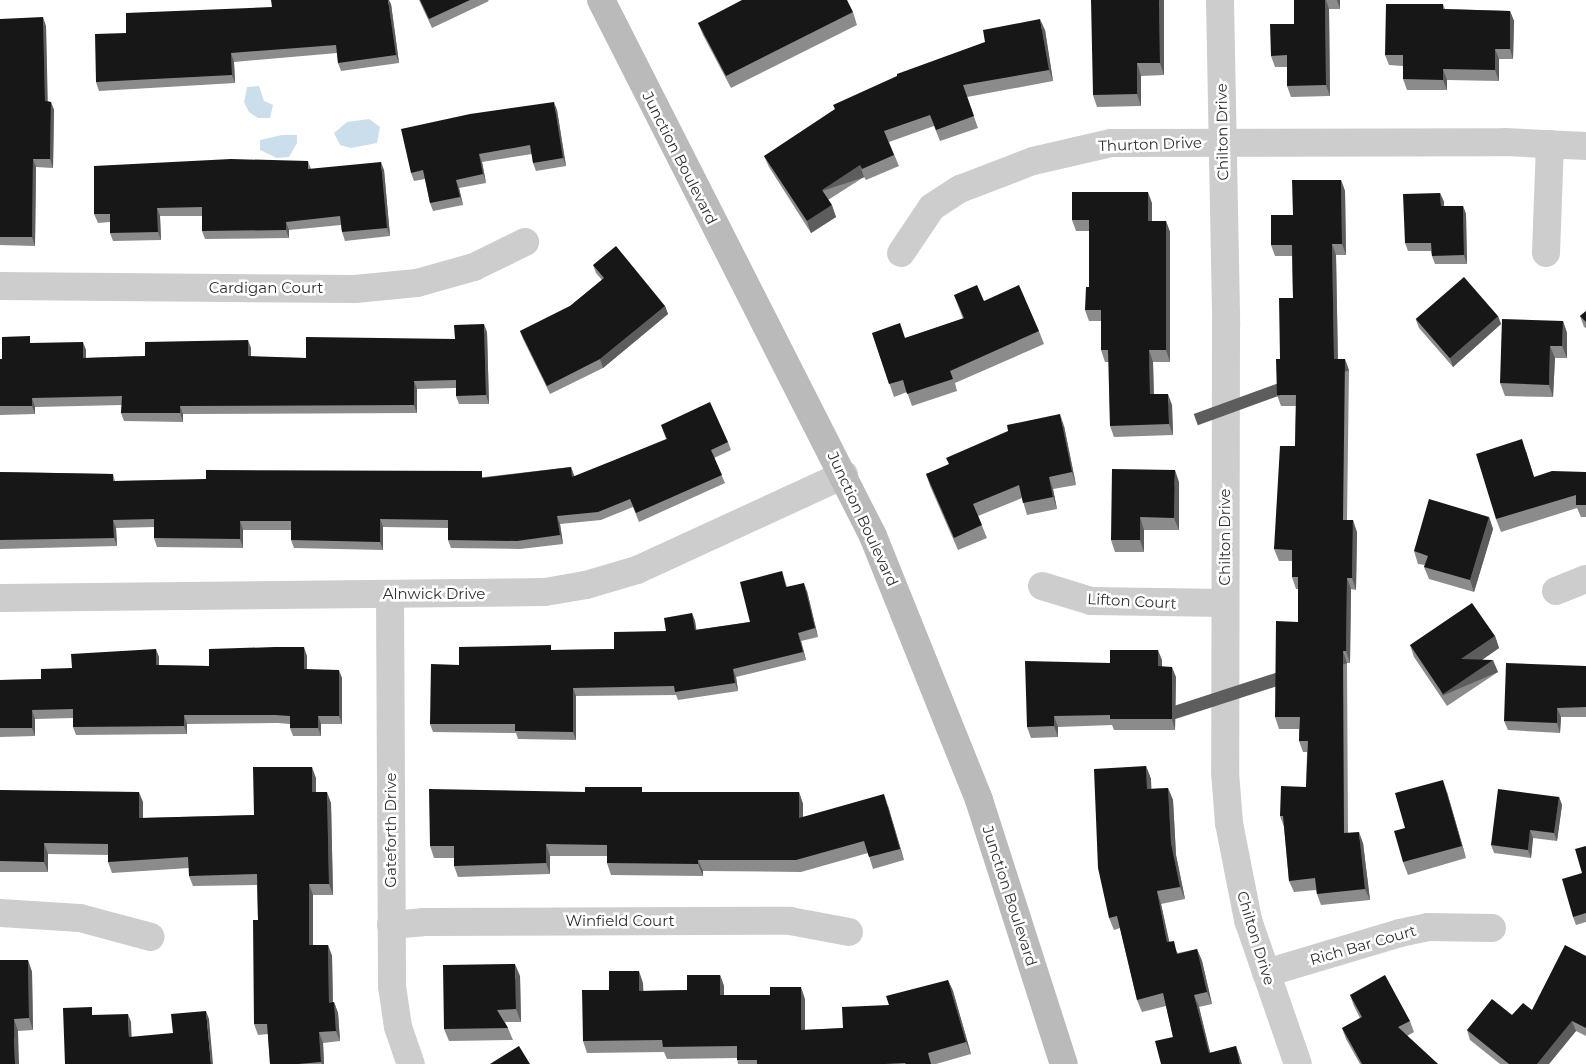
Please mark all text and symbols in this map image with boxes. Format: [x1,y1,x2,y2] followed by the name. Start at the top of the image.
[1212,83,1232,181] street label: Chilton Drive
[639,89,721,227] street label: Junction Boulevard
[1098,133,1202,155] street label: Thurton Drive
[209,279,323,297] street label: Cardigan Court
[824,449,902,589] street label: Junction Boulevard
[1216,488,1234,586] street label: Chilton Drive
[383,585,485,603] street label: Alnwick Drive
[1087,590,1177,612] street label: Lifton Court
[382,772,400,888] street label: Gateforth Drive
[979,824,1041,968] street label: Junction Boulevard
[1233,889,1279,987] street label: Chilton Drive
[565,912,675,930] street label: Winfield Court
[1308,921,1418,969] street label: Rich Bar Court

